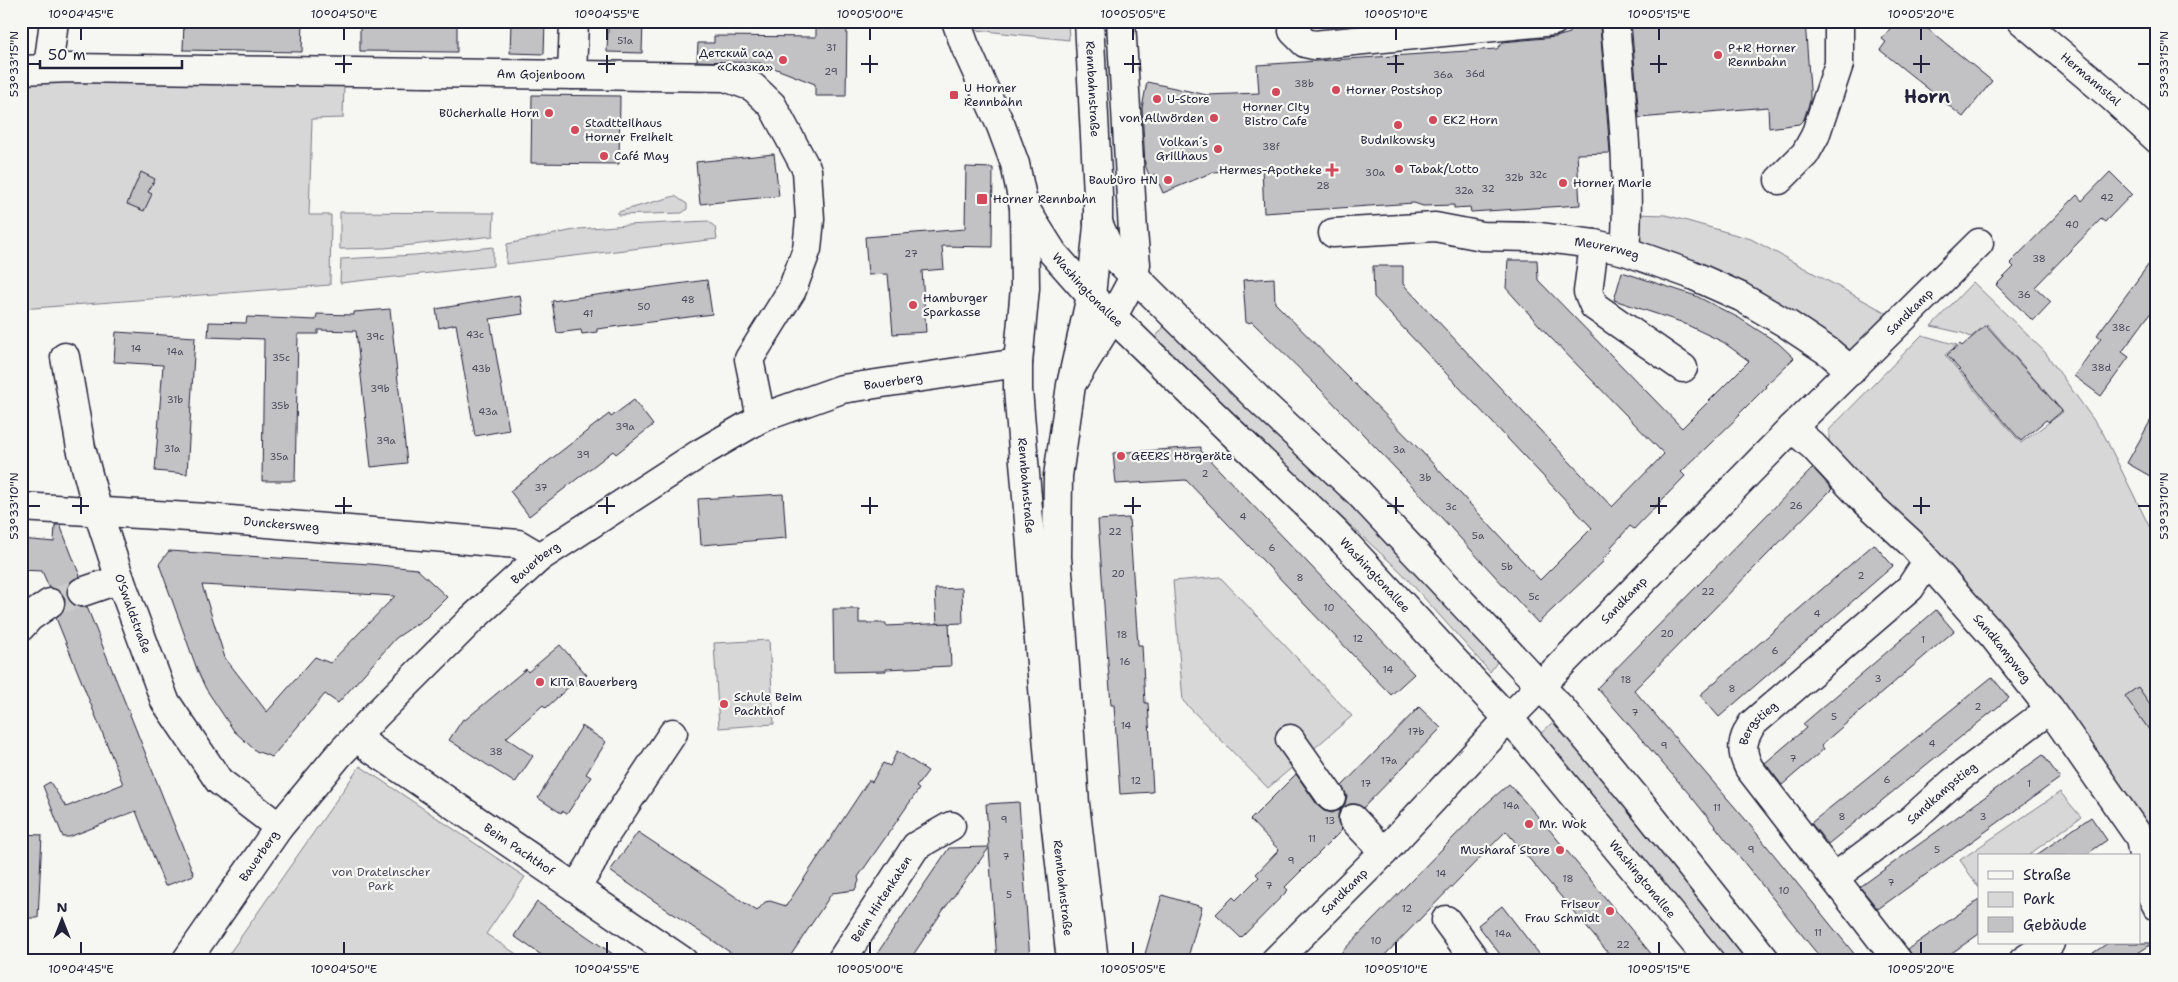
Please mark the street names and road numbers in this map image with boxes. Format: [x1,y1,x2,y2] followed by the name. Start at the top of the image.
[1082,40,1103,138] street label: Rennbahnstraße
[2057,49,2125,110] street label: Hermannstal
[497,66,585,83] street label: Am Gojenboom
[1573,234,1642,264] street label: Meurerweg
[1048,249,1127,331] street label: Washingtonallee
[1883,285,1937,338] street label: Sandkamp
[863,369,924,394] street label: Bauerberg
[1014,437,1038,534] street label: Rennbahnstraße
[243,513,320,535] street label: Dunckersweg
[1336,534,1414,616] street label: Washingtonallee
[508,538,563,588] street label: Bauerberg
[111,572,155,656] street label: O'Swaldstraße
[1597,573,1651,627] street label: Sandkamp
[1969,611,2035,686] street label: Sandkampweg
[1735,698,1781,747] street label: Bergstieg
[1903,759,1980,828] street label: Sandkampstieg
[481,820,558,880] street label: Beim Pachthof
[236,827,282,885] street label: Bauerberg
[1605,837,1679,922] street label: Washingtonallee
[1049,839,1076,937] street label: Rennbahnstraße
[847,853,915,945] street label: Beim Hirtenkaten
[1317,865,1371,919] street label: Sandkamp

